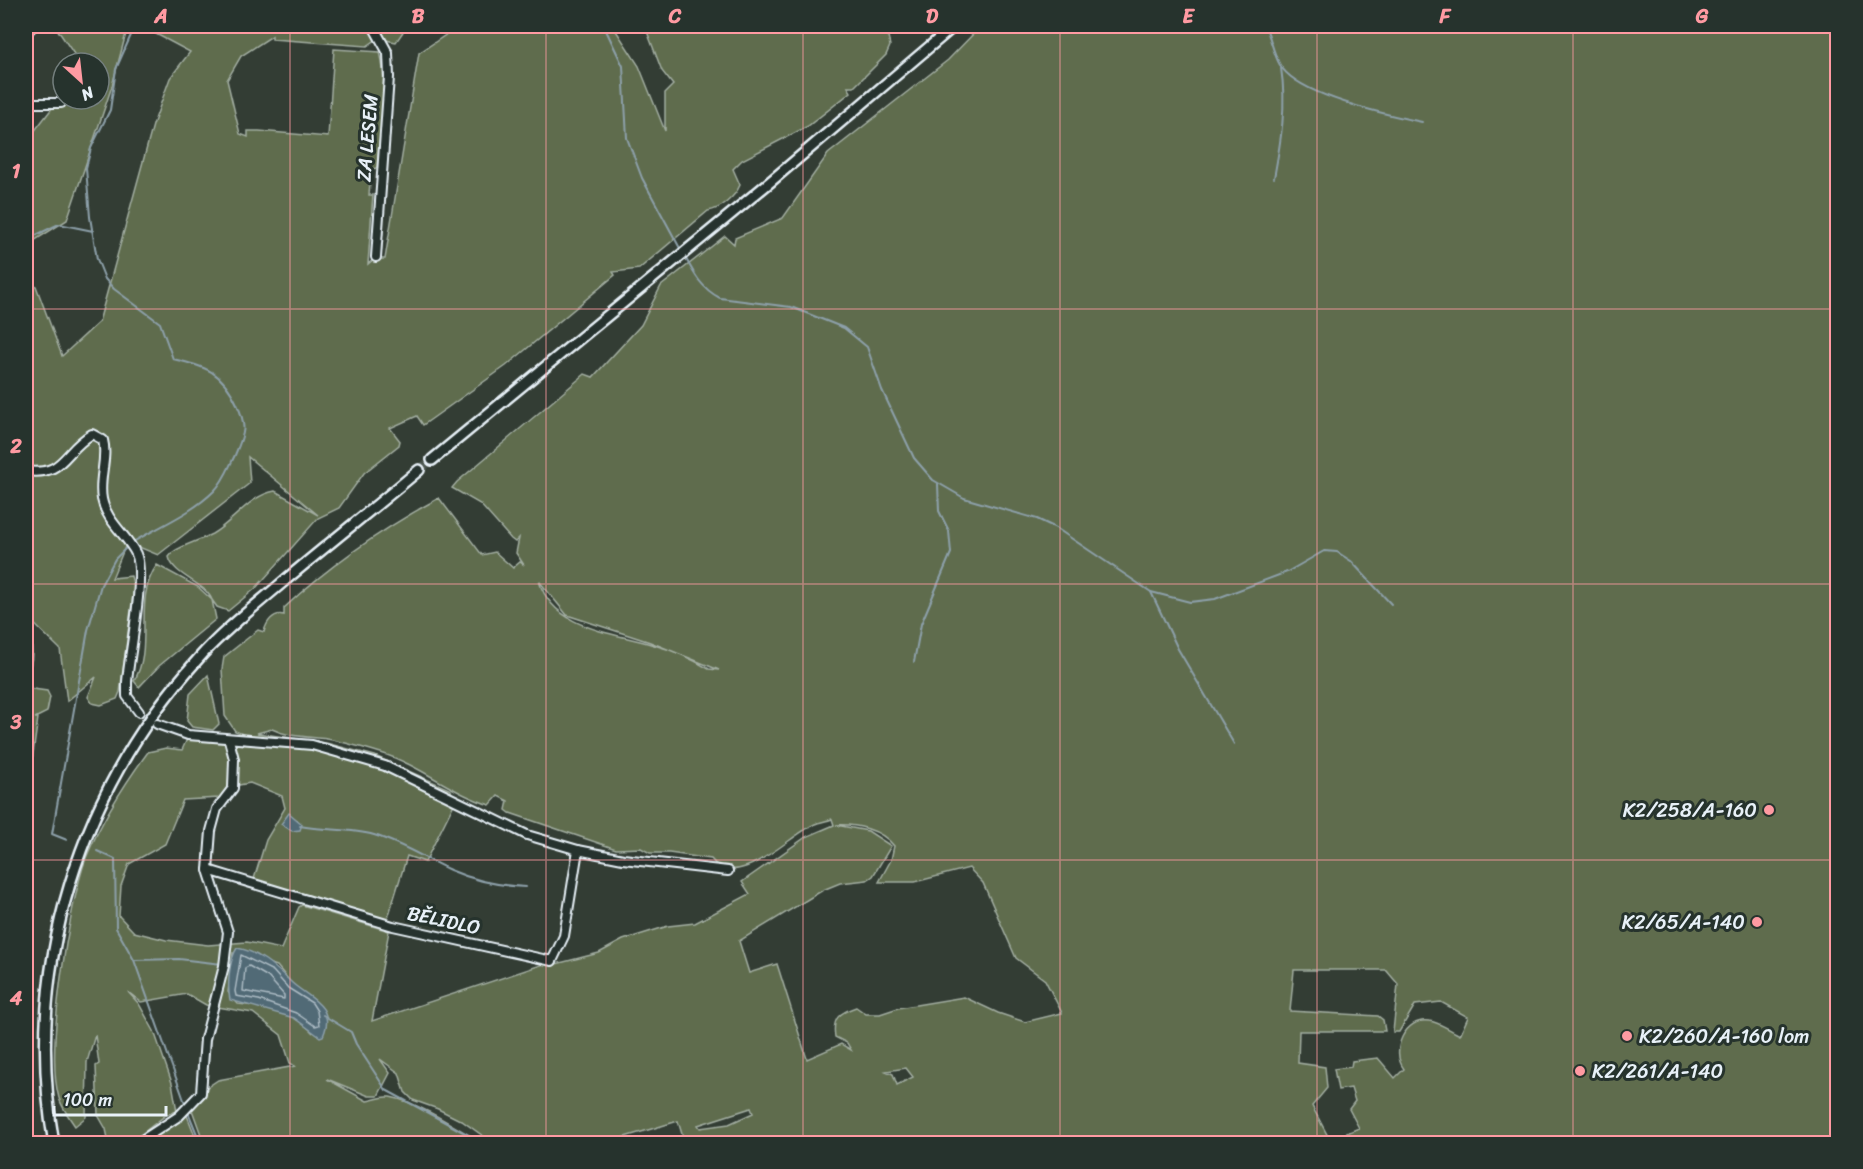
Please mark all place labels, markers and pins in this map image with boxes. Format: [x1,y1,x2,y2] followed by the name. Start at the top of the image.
[1623,793,1757,828] place label: K2/258/A-160
[1762,803,1776,817] marker: K2/258/A-160
[1622,905,1745,940] place label: K2/65/A-140
[1750,915,1764,929] marker: K2/65/A-140
[1639,1019,1809,1054] place label: K2/260/A-160 lom
[1620,1029,1634,1043] marker: K2/260/A-160 lom
[1592,1054,1723,1089] place label: K2/261/A-140
[1573,1064,1587,1078] marker: K2/261/A-140

